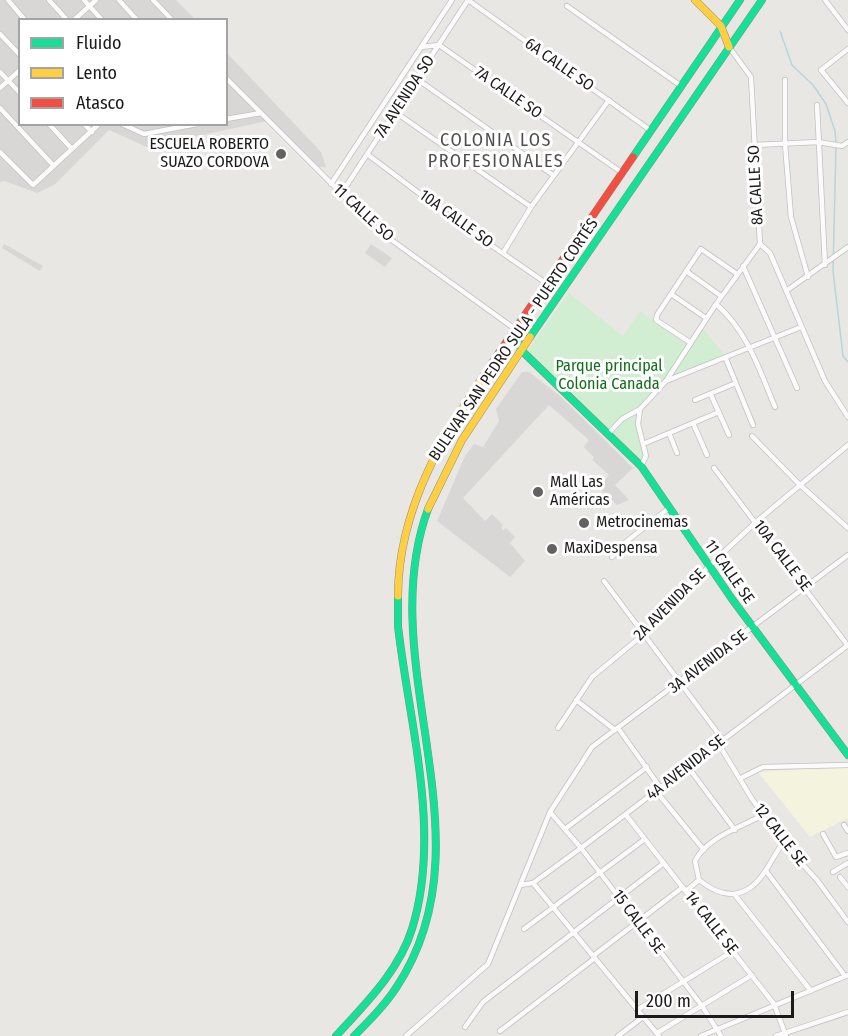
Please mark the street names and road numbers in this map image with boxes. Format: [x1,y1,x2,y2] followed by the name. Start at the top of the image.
[521,34,597,96] street label: 6A CALLE SO
[371,52,439,142] street label: 7A AVENIDA SO
[470,63,546,123] street label: 7A CALLE SO
[744,144,768,226] street label: 8A CALLE SO
[329,180,397,246] street label: 11 CALLE SO
[415,186,497,252] street label: 10A CALLE SO
[425,215,603,465] street label: BULEVAR SAN PEDRO SULA - PUERTO CORTÉS
[749,517,815,595] street label: 10A CALLE SE
[700,536,758,608] street label: 11 CALLE SE
[630,565,710,645] street label: 2A AVENIDA SE
[665,626,751,698] street label: 3A AVENIDA SE
[643,731,729,805] street label: 4A AVENIDA SE
[750,800,810,870] street label: 12 CALLE SE
[608,886,668,958] street label: 15 CALLE SE
[680,887,742,959] street label: 14 CALLE SE

